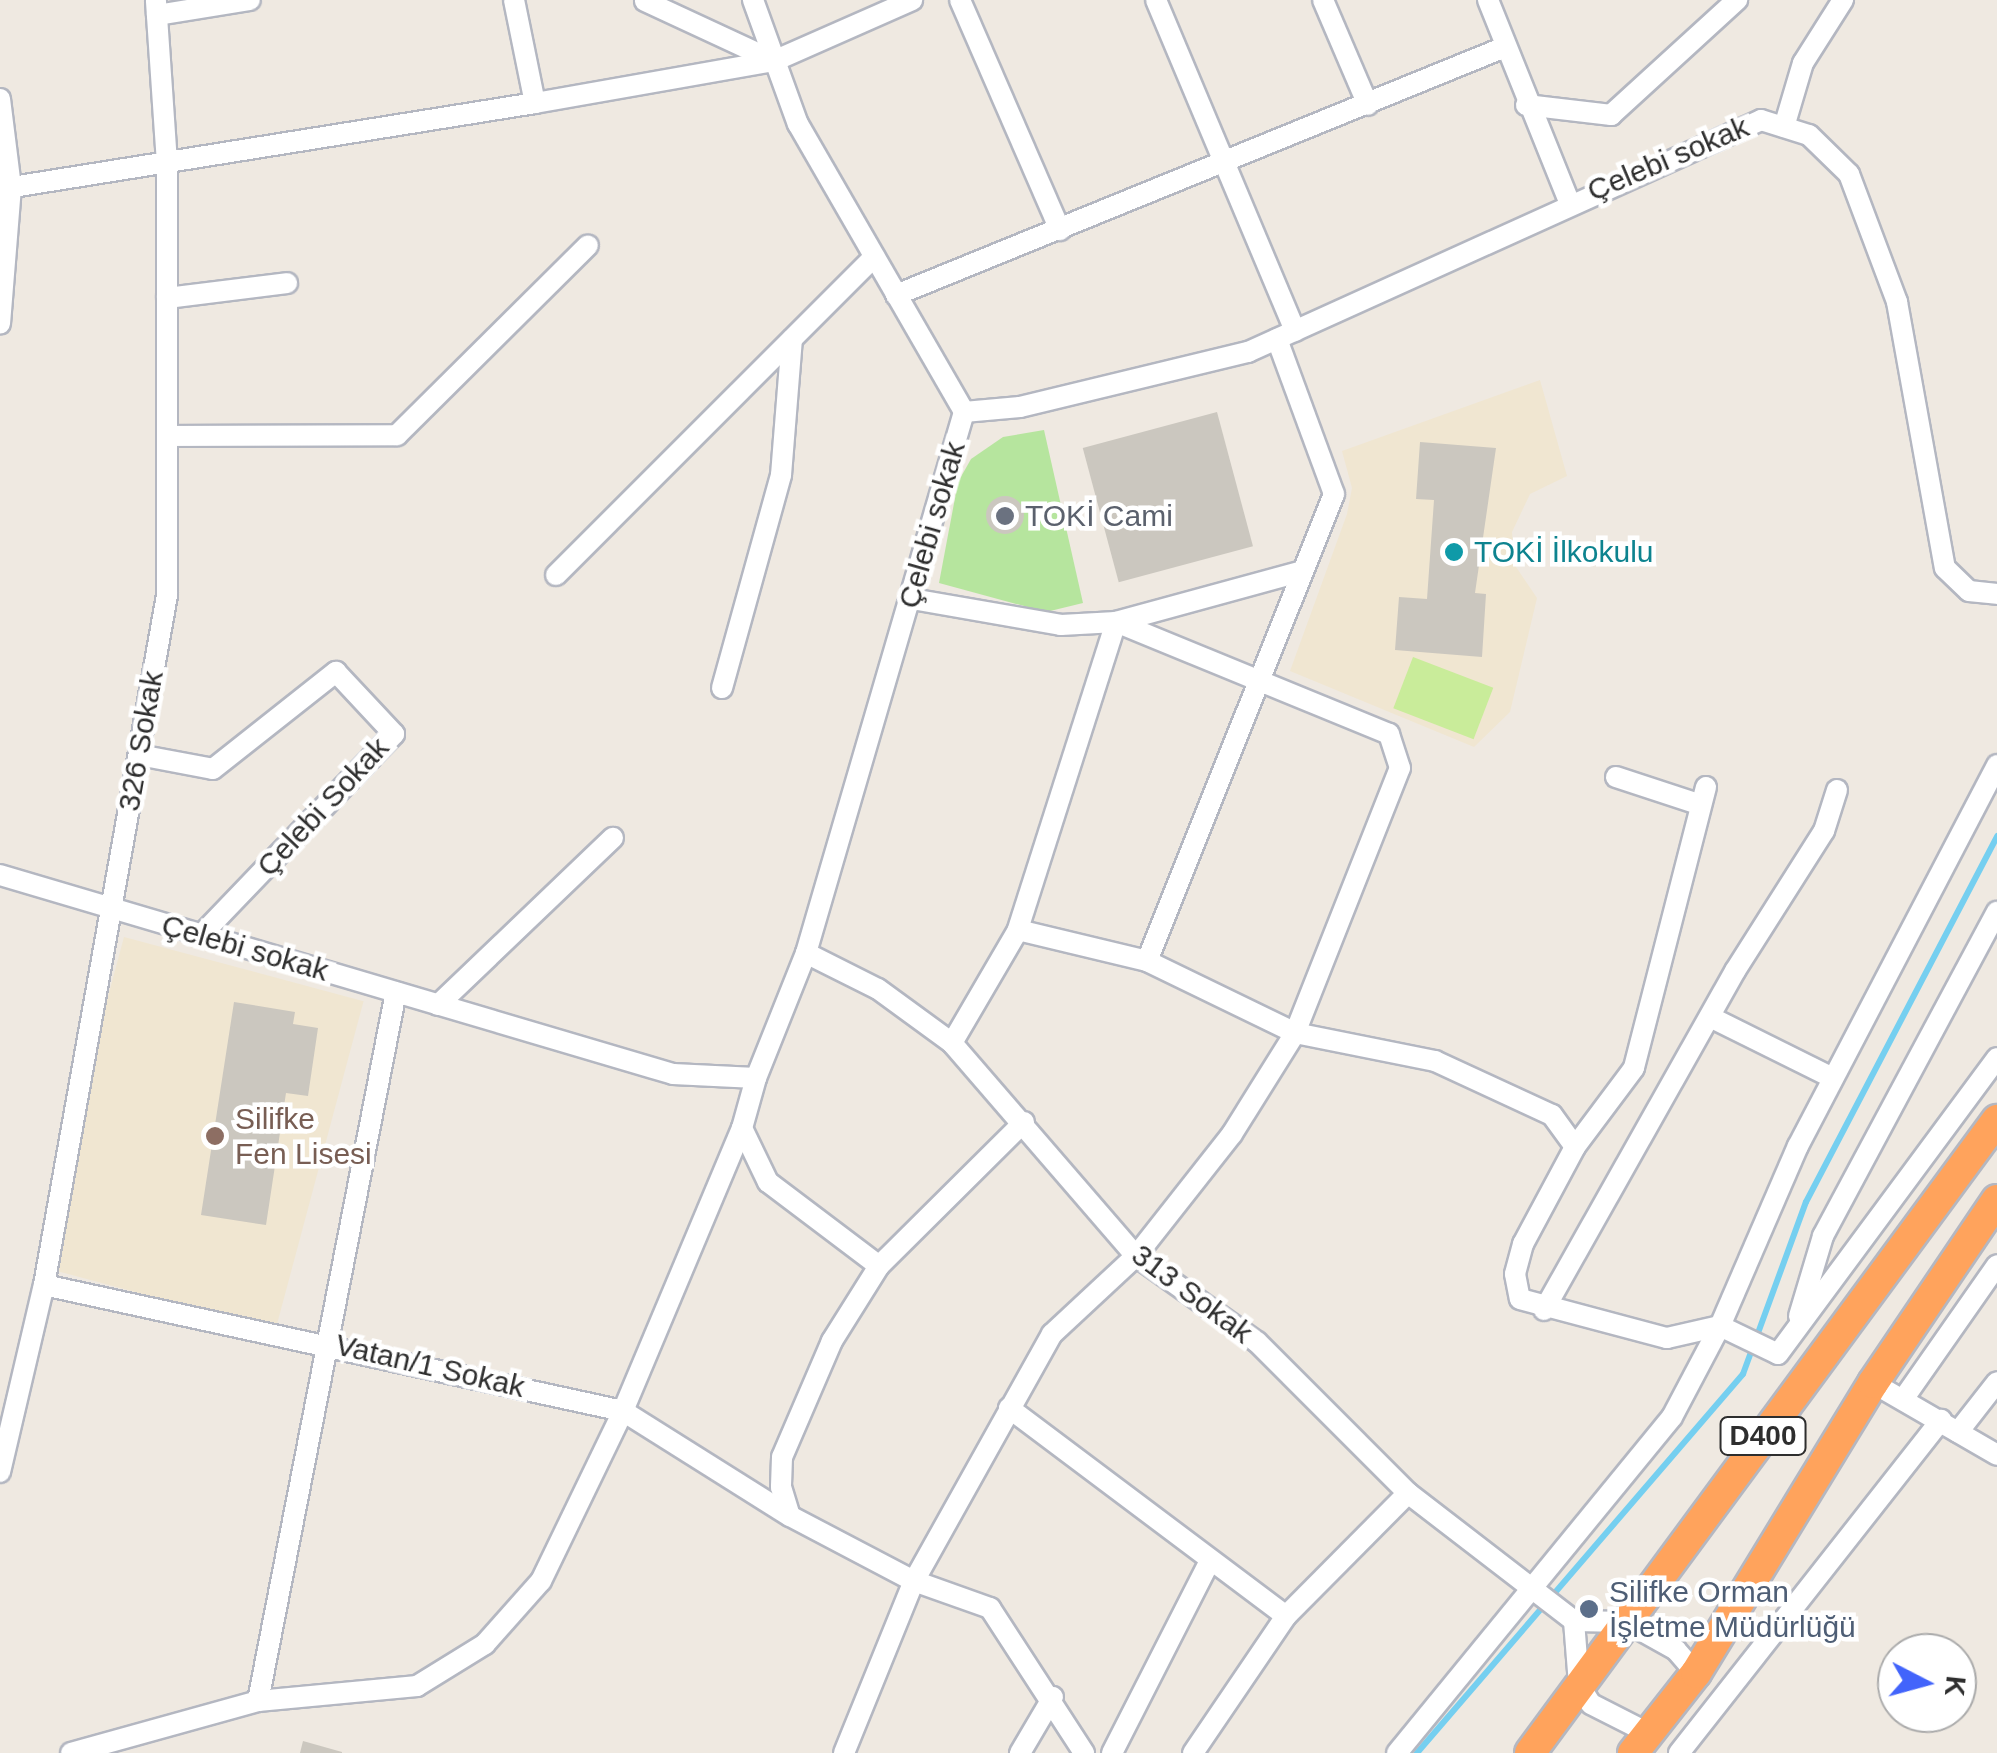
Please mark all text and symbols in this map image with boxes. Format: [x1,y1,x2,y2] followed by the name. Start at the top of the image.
[1582,109,1754,209] street label: Çelebi sokak
[891,437,973,613] street label: Çelebi sokak
[1025,498,1173,534] place label: TOKİ Cami
[994,505,1016,527] marker: TOKİ Cami
[1474,534,1654,570] place label: TOKİ İlkokulu
[1443,541,1465,563] marker: TOKİ İlkokulu
[111,668,171,814] street label: 326 Sokak
[250,730,396,884] street label: Çelebi Sokak
[157,907,333,989] street label: Çelebi sokak
[235,1101,372,1172] place label: Silifke Fen Lisesi
[204,1125,226,1147] marker: Silifke Fen Lisesi
[1125,1237,1259,1351] street label: 313 Sokak
[332,1327,528,1405] street label: Vatan/1 Sokak
[1718,1413,1808,1459] road number: D400
[1609,1574,1856,1644] place label: Silifke Orman İşletme Müdürlüğü
[1578,1598,1600,1620] marker: Silifke Orman İşletme Müdürlüğü
[1877,1633,1977,1733] north arrow
[1939,1674,1972,1698] text: K

